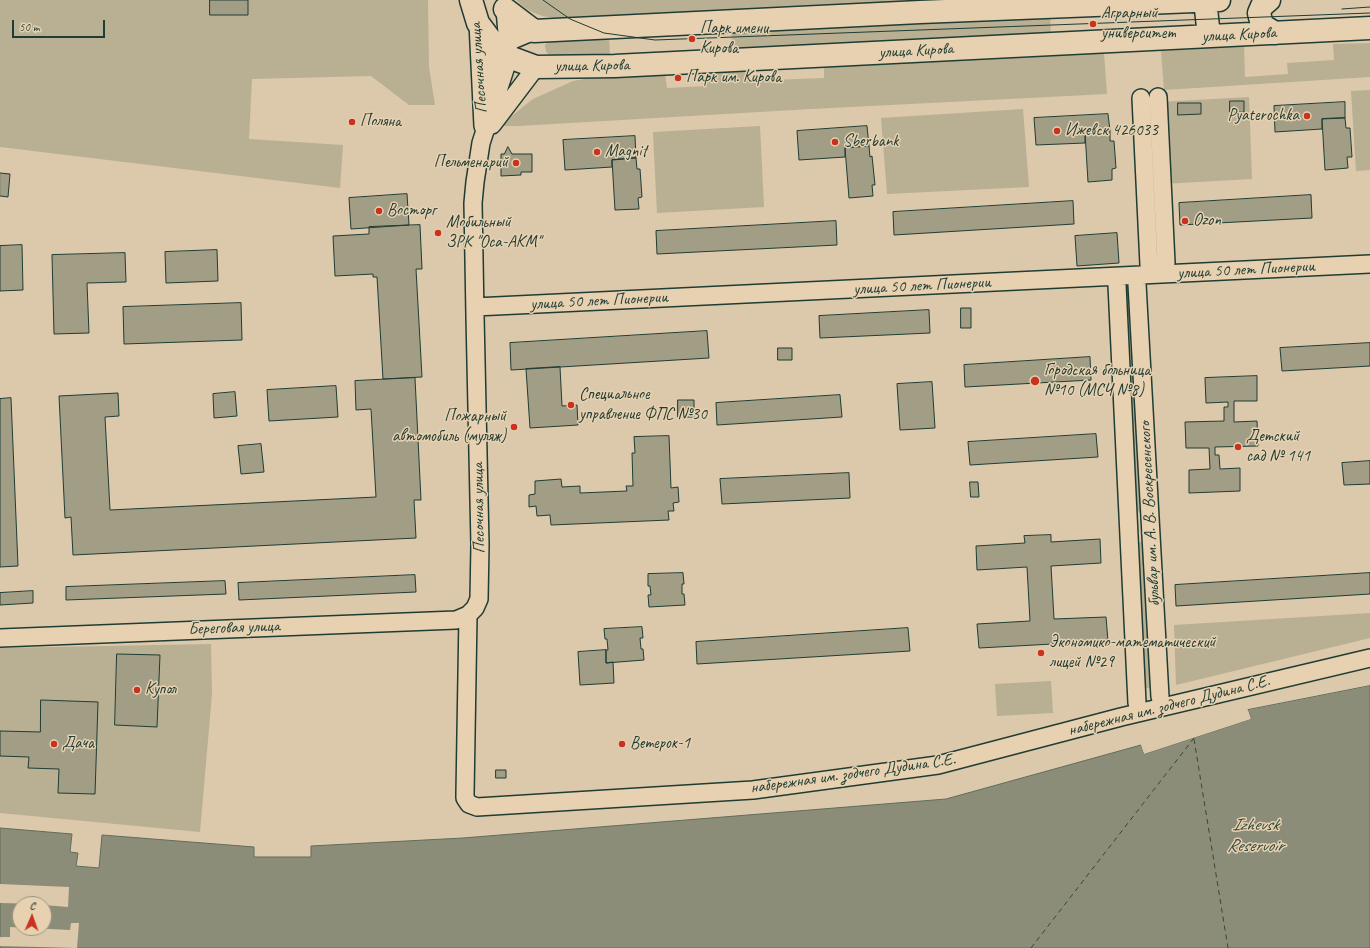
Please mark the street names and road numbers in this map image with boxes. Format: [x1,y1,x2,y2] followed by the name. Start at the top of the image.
[466,22,492,114] street label: Песочная улица
[1201,23,1277,47] street label: улица Кирова
[878,39,954,63] street label: улица Кирова
[554,55,630,77] street label: улица Кирова
[1177,256,1315,284] street label: улица 50 лет Пионерии
[853,272,991,300] street label: улица 50 лет Пионерии
[530,287,668,315] street label: улица 50 лет Пионерии
[1135,421,1165,607] street label: бульвар им. А. В. Воскресенского
[468,462,490,554] street label: Песочная улица
[188,616,280,640] street label: Береговая улица
[1066,671,1272,741] street label: набережная им. зодчего Дудина С.Е.
[749,749,957,799] street label: набережная им. зодчего Дудина С.Е.

